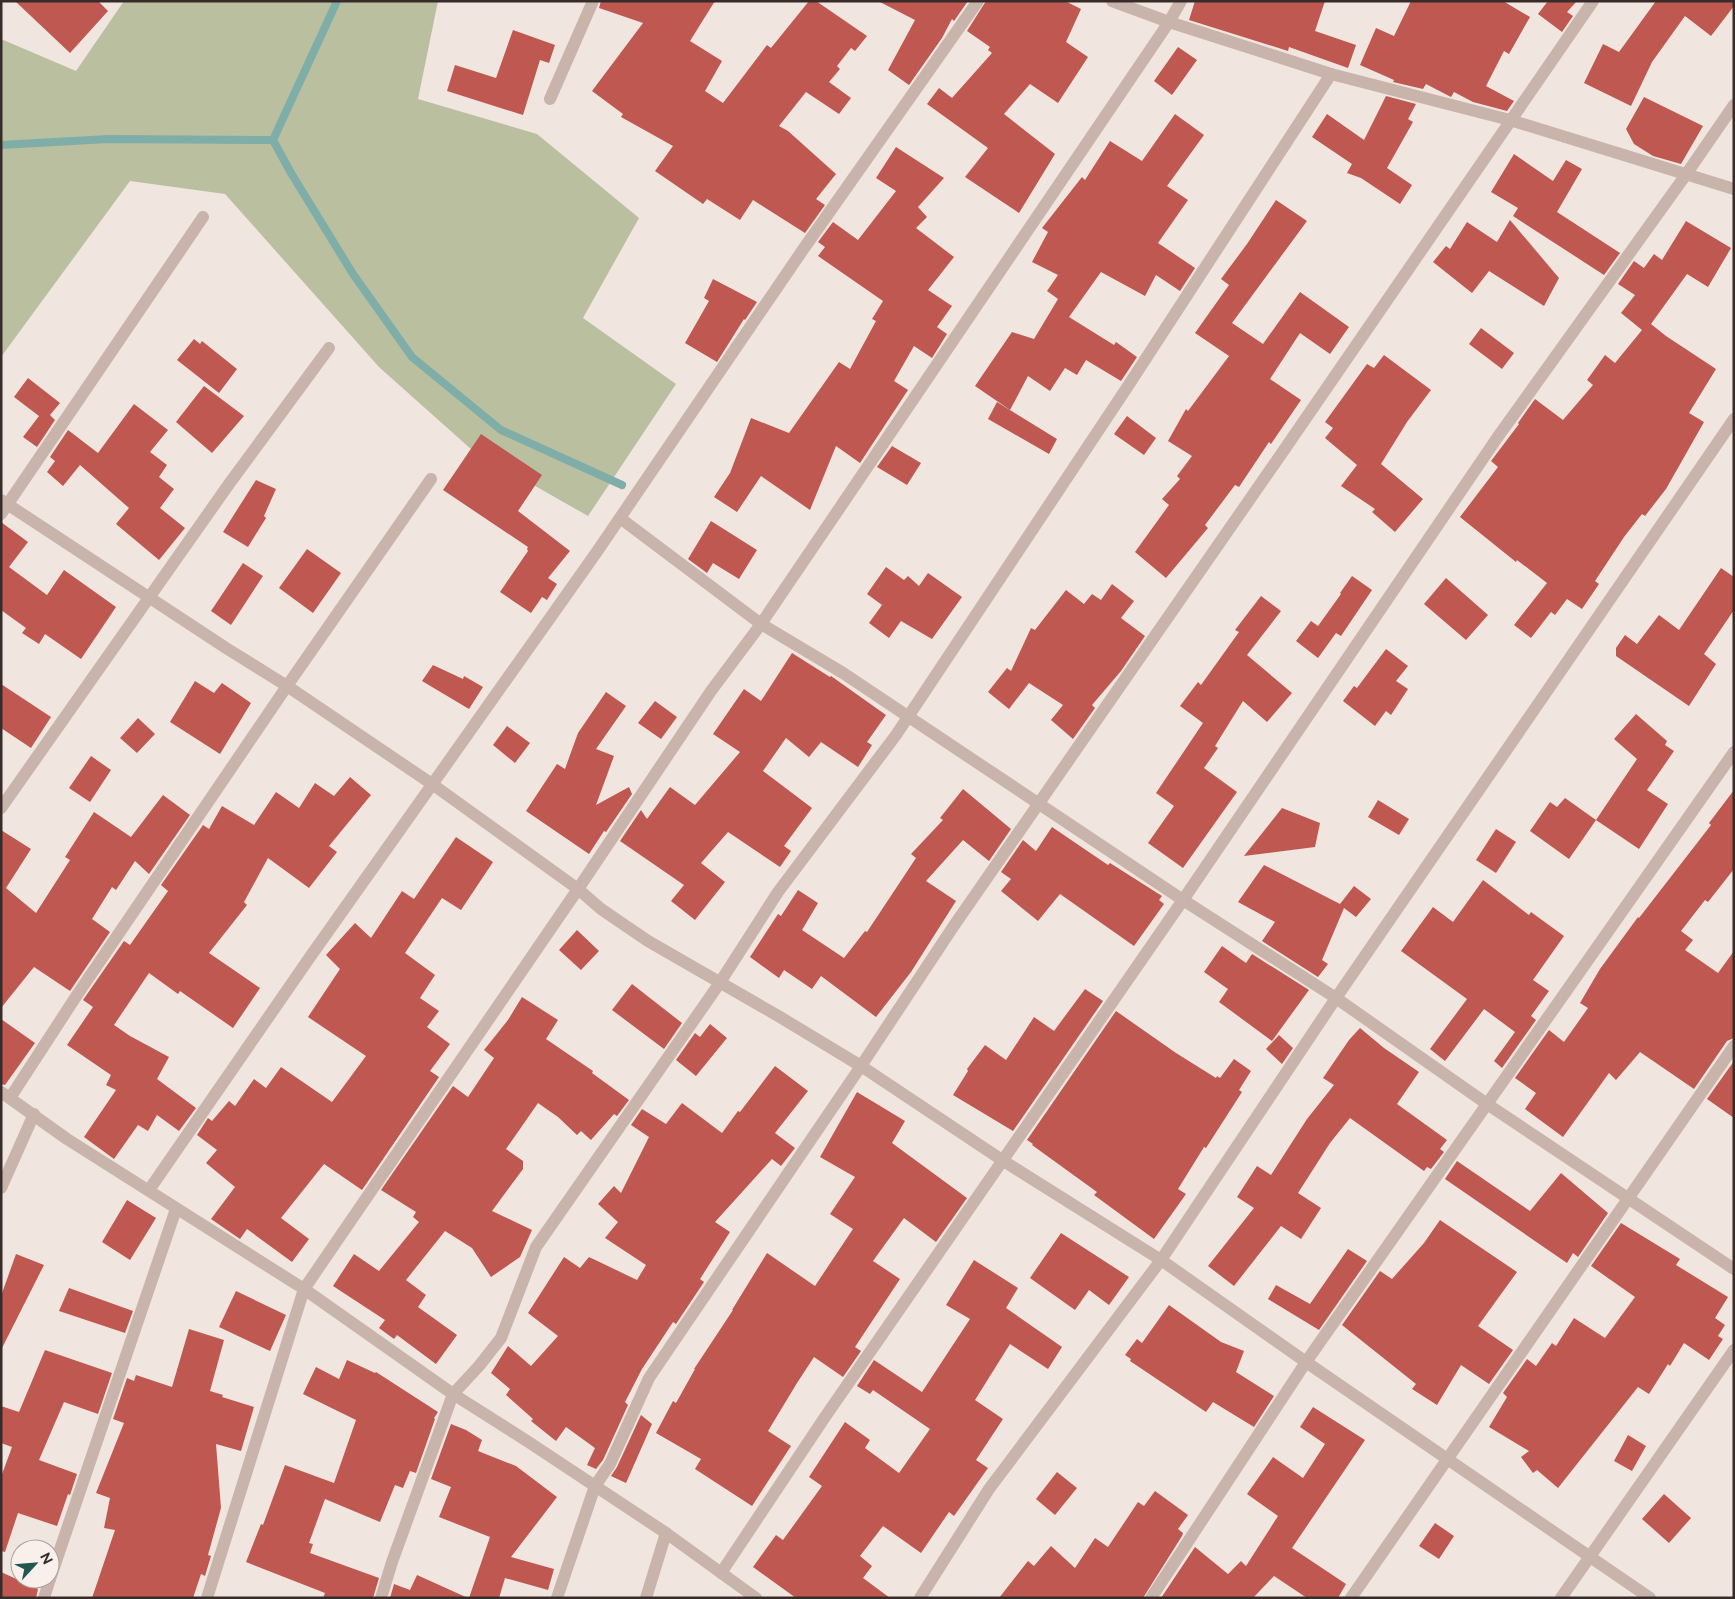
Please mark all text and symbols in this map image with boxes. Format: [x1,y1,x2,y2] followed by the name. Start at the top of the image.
[10,1539,60,1589] north arrow
[37,1550,56,1567] text: N

